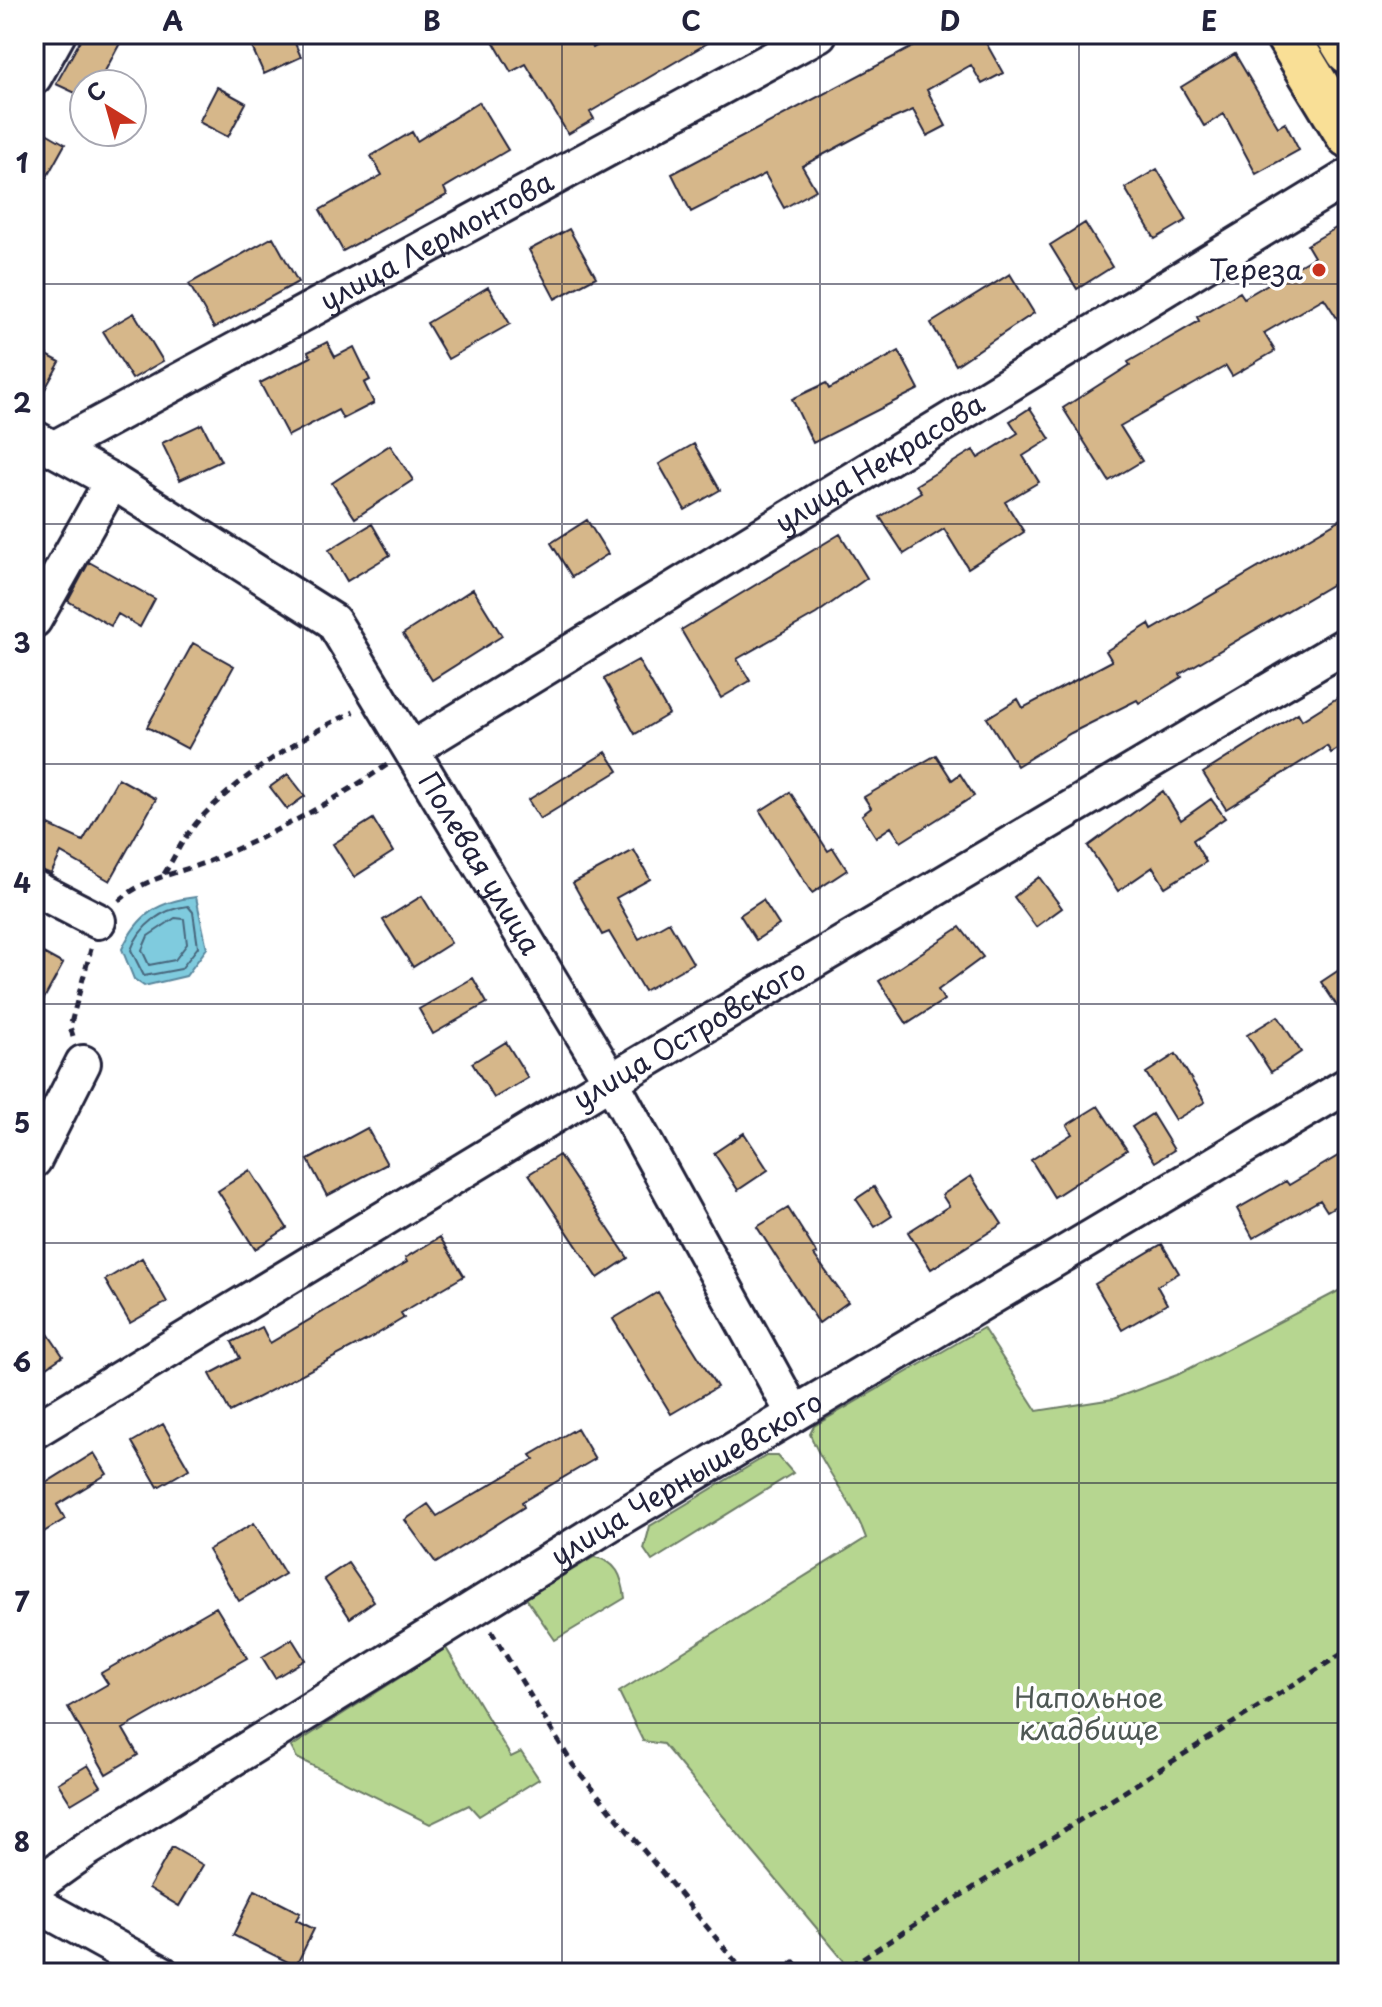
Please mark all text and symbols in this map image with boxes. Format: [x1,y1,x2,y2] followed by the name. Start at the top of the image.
[163,1,183,40] text: A
[423,1,441,40] text: B
[681,1,701,40] text: C
[940,1,960,40] text: D
[1201,1,1217,40] text: E
[68,68,148,148] north arrow
[79,73,112,109] text: С
[16,143,28,182] text: 1
[311,159,561,321] street label: улица Лермонтова
[1209,247,1304,290] place label: Тереза
[1310,261,1328,279] marker: Тереза
[765,381,993,543] street label: улица Некрасова
[13,383,31,422] text: 2
[13,623,31,662] text: 3
[409,763,553,963] street label: Полевая улица
[13,863,31,902] text: 4
[564,947,813,1119] street label: улица Островского
[14,1103,30,1142] text: 5
[13,1342,31,1381] text: 6
[541,1379,830,1576] street label: улица Чернышевского
[15,1582,30,1621] text: 7
[1014,1675,1164,1750] park label: Напольное кладбище
[14,1822,30,1861] text: 8

